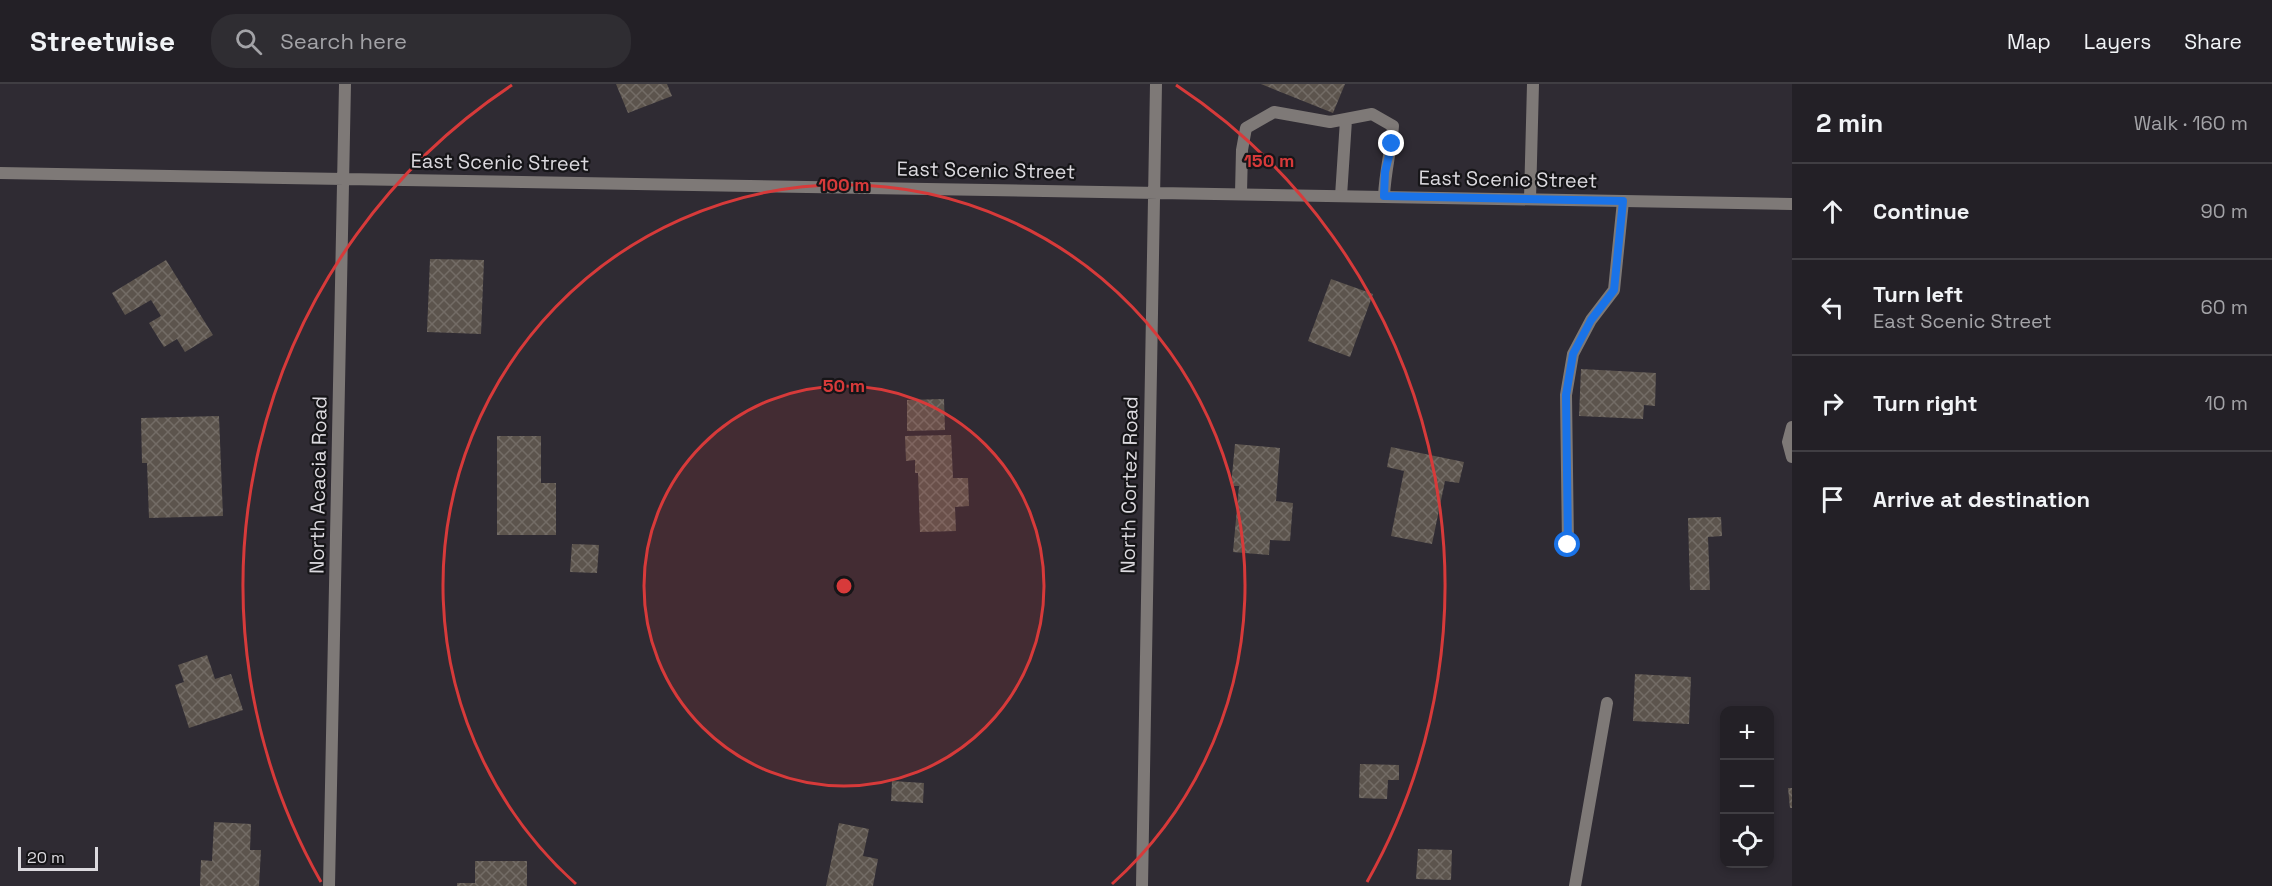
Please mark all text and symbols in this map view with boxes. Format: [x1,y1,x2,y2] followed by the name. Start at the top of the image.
[211,14,631,68] search box
[30,23,175,59] text: Streetwise
[232,25,265,58] icon: search
[280,27,407,55] text: Search here
[2007,28,2051,55] text: Map
[2084,28,2151,55] text: Layers
[2184,28,2242,55] text: Share
[1816,106,1883,140] text: 2 min
[2134,110,2248,136] text: Walk · 160 m
[1378,130,1404,156] route end
[410,147,590,177] street label: East Scenic Street
[1244,149,1294,172] text: 150 m
[896,155,1076,185] street label: East Scenic Street
[1418,164,1598,194] street label: East Scenic Street
[818,173,870,196] text: 100 m
[1816,195,1849,228] icon: ahead
[1873,197,1969,225] text: Continue
[2201,198,2248,224] text: 90 m
[1873,280,1963,308] text: Turn left
[1816,291,1849,324] icon: left
[2201,294,2248,320] text: 60 m
[1873,308,2052,334] text: East Scenic Street
[823,374,865,397] text: 50 m
[1816,387,1849,420] icon: right
[1873,389,1978,417] text: Turn right
[2204,390,2248,416] text: 10 m
[303,396,333,574] street label: North Acacia Road
[1114,396,1144,574] street label: North Cortez Road
[1816,483,1849,516] icon: arrive
[1873,485,2090,513] text: Arrive at destination
[1554,531,1580,557] route start
[834,576,854,596] centre of rings
[1720,706,1774,868] map controls
[1720,706,1774,760] button: +
[1720,760,1774,814] button: −
[1720,814,1774,868] button: locate
[18,844,98,872] scale bar
[27,847,65,868] text: 20 m

